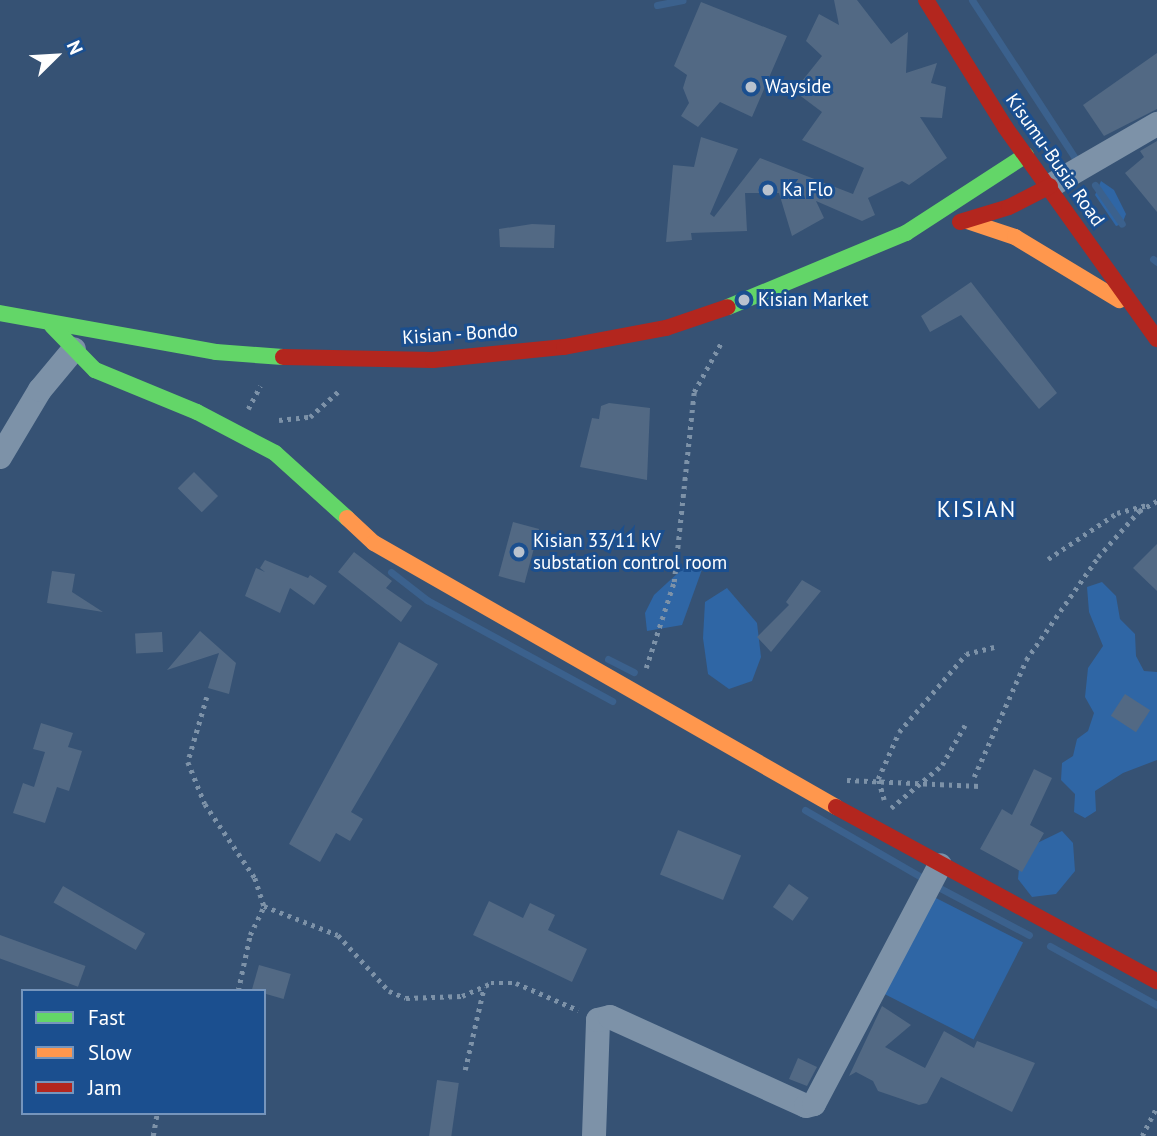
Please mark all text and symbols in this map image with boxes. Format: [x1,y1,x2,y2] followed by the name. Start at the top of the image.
[21,21,91,91] north arrow
[62,37,89,58] text: N
[765,76,831,98] place label: Wayside
[743,79,759,95] marker: Wayside
[1001,89,1109,231] street label: Kisumu-Busia Road
[782,179,833,201] place label: Ka Flo
[760,182,776,198] marker: Ka Flo
[758,289,869,311] place label: Kisian Market
[736,292,752,308] marker: Kisian Market
[400,318,520,350] street label: Kisian - Bondo
[937,495,1017,523] district label: KISIAN
[533,530,727,574] place label: Kisian 33/11 kV substation control room
[511,544,527,560] marker: Kisian 33/11 kV substation control room
[21,989,266,1115] legend
[88,1004,125,1031] text: Fast
[88,1039,132,1066] text: Slow
[88,1074,122,1101] text: Jam

